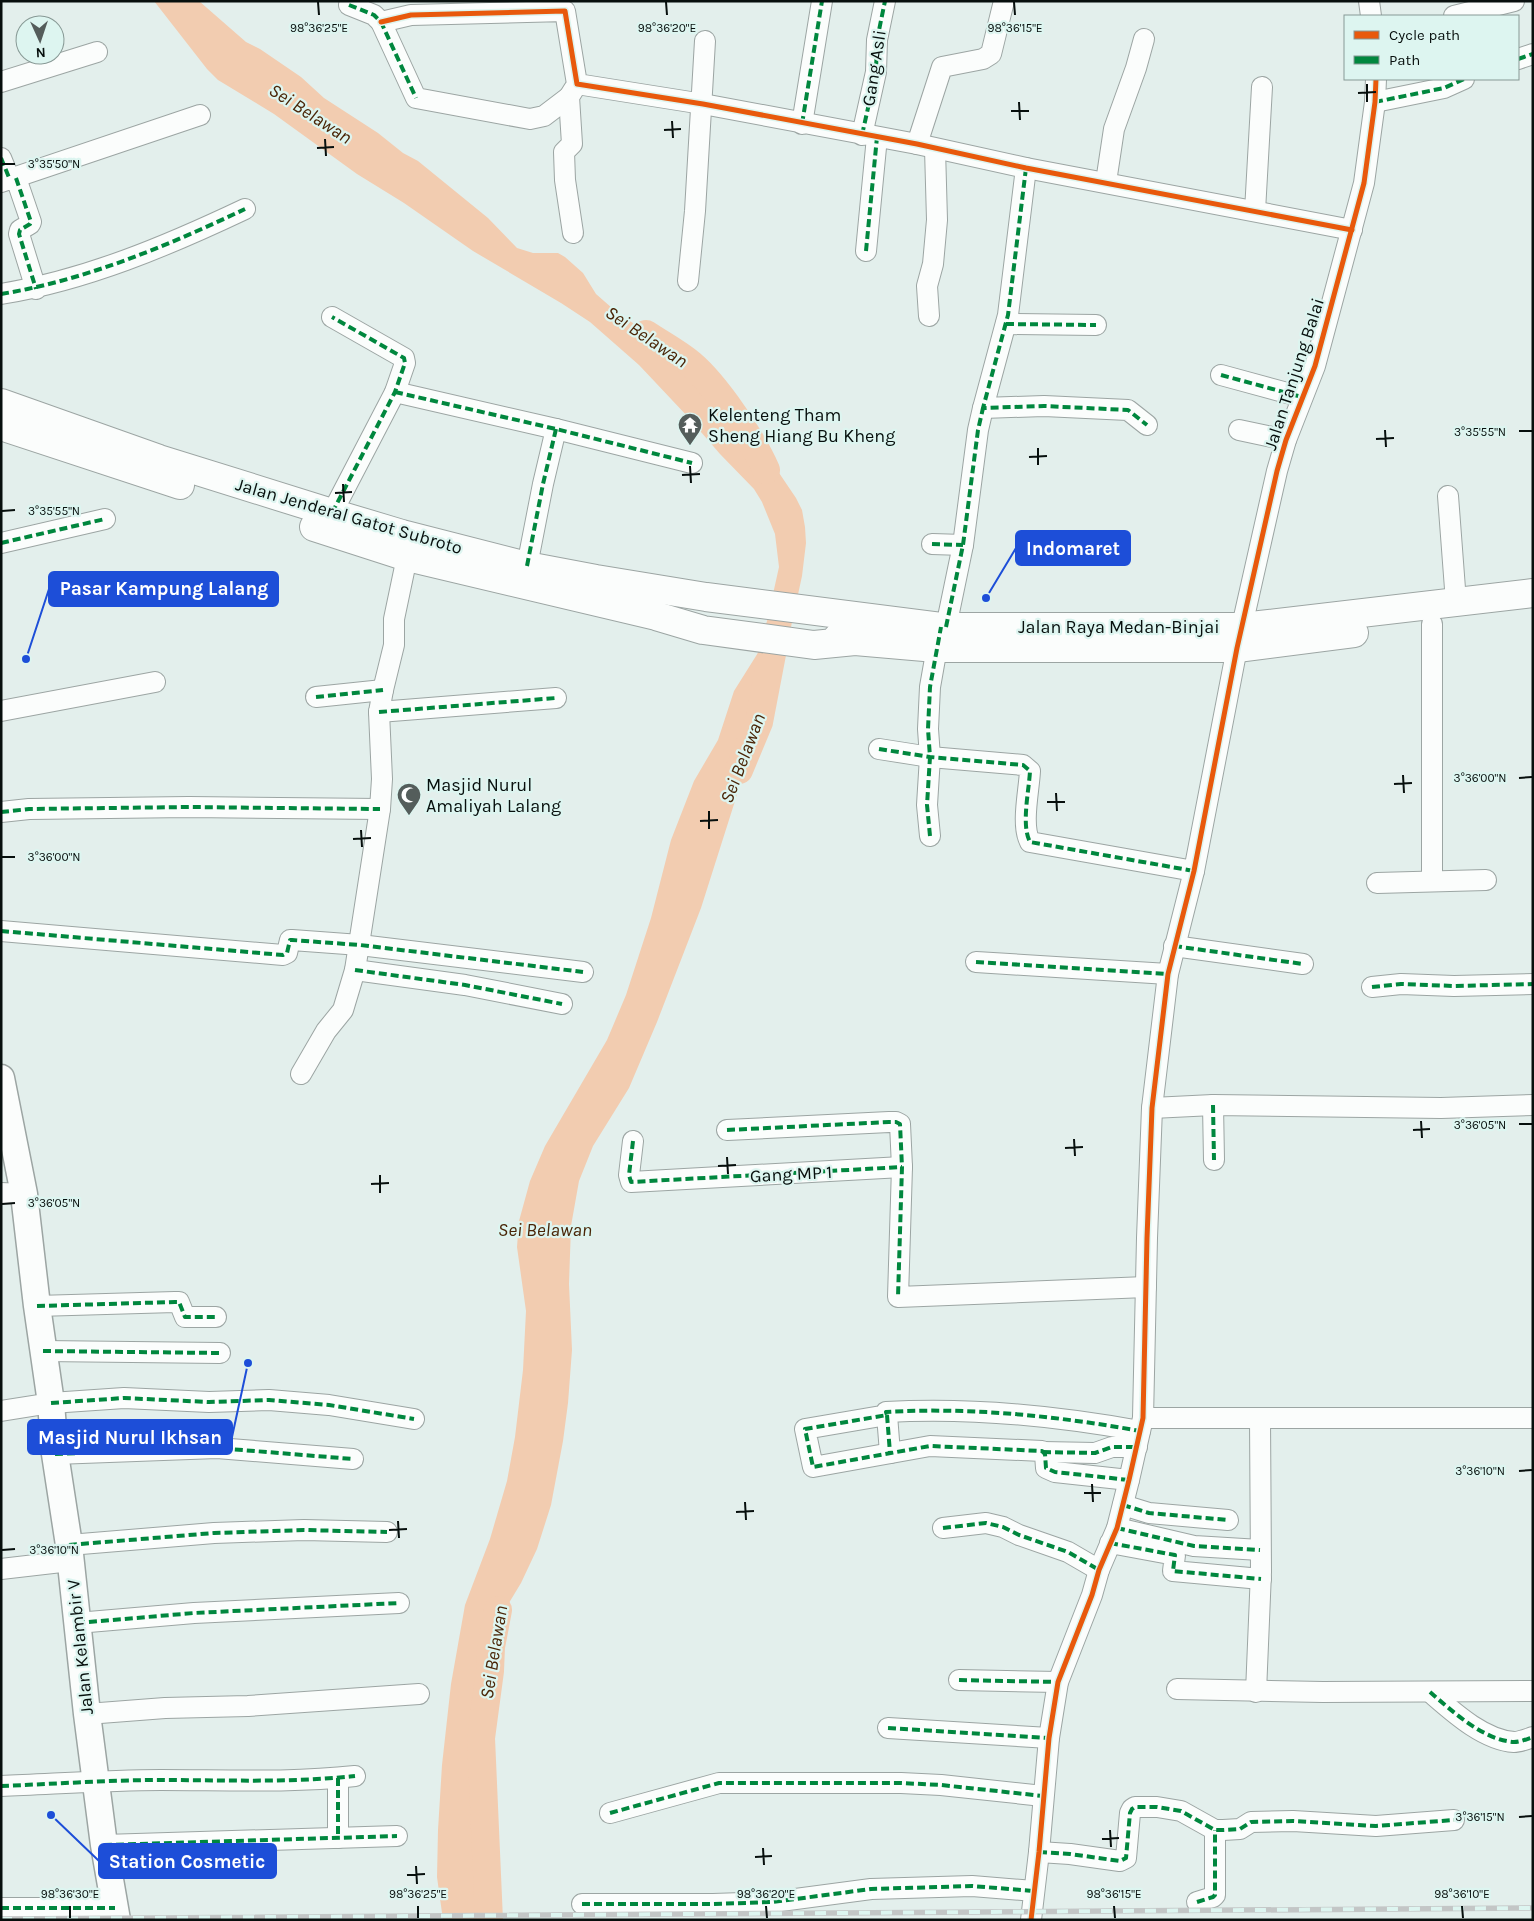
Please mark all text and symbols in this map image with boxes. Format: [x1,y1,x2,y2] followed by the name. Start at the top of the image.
[15,15,65,65] north arrow
[1344,15,1519,80] legend
[290,21,348,35] text: 98°36'25"E
[638,21,696,35] text: 98°36'20"E
[987,21,1043,35] text: 98°36'15"E
[1389,26,1460,44] text: Cycle path
[857,28,891,108] street label: Gang Asli
[35,44,46,61] text: N
[1389,51,1420,69] text: Path
[265,79,356,149] water label: Sei Belawan
[28,157,80,171] text: 3°35'50"N
[1259,295,1329,453] street label: Jalan Tanjung Balai
[601,301,692,372] water label: Sei Belawan
[708,404,895,447] place label: Kelenteng Tham Sheng Hiang Bu Kheng
[677,412,703,446] temple icon: Kelenteng Tham Sheng Hiang Bu Kheng
[1454,425,1506,439] text: 3°35'55"N
[233,473,465,559] street label: Jalan Jenderal Gatot Subroto
[28,504,80,518] text: 3°35'55"N
[1016,531,1130,565] callout: Indomaret
[1026,538,1120,560] text: Indomaret
[49,572,278,606] callout: Pasar Kampung Lalang
[60,578,268,600] text: Pasar Kampung Lalang
[1018,616,1220,638] street label: Jalan Raya Medan-Binjai
[716,710,770,806] water label: Sei Belawan
[1454,771,1506,785] text: 3°36'00"N
[426,774,561,817] place label: Masjid Nurul Amaliyah Lalang
[396,782,422,816] mosque icon: Masjid Nurul Amaliyah Lalang
[28,850,80,864] text: 3°36'00"N
[1454,1118,1506,1132] text: 3°36'05"N
[749,1161,833,1187] street label: Gang MP 1
[28,1196,80,1210] text: 3°36'05"N
[498,1219,592,1241] water label: Sei Belawan
[28,1420,232,1454] callout: Masjid Nurul Ikhsan
[38,1427,222,1449] text: Masjid Nurul Ikhsan
[1455,1464,1505,1478] text: 3°36'10"N
[29,1543,79,1557] text: 3°36'10"N
[62,1578,98,1716] street label: Jalan Kelambir V
[476,1604,512,1700] water label: Sei Belawan
[1455,1810,1505,1824] text: 3°36'15"N
[99,1844,276,1878] callout: Station Cosmetic
[109,1851,265,1873] text: Station Cosmetic
[41,1887,99,1901] text: 98°36'30"E
[389,1887,447,1901] text: 98°36'25"E
[737,1887,795,1901] text: 98°36'20"E
[1086,1887,1142,1901] text: 98°36'15"E
[1434,1887,1490,1901] text: 98°36'10"E

